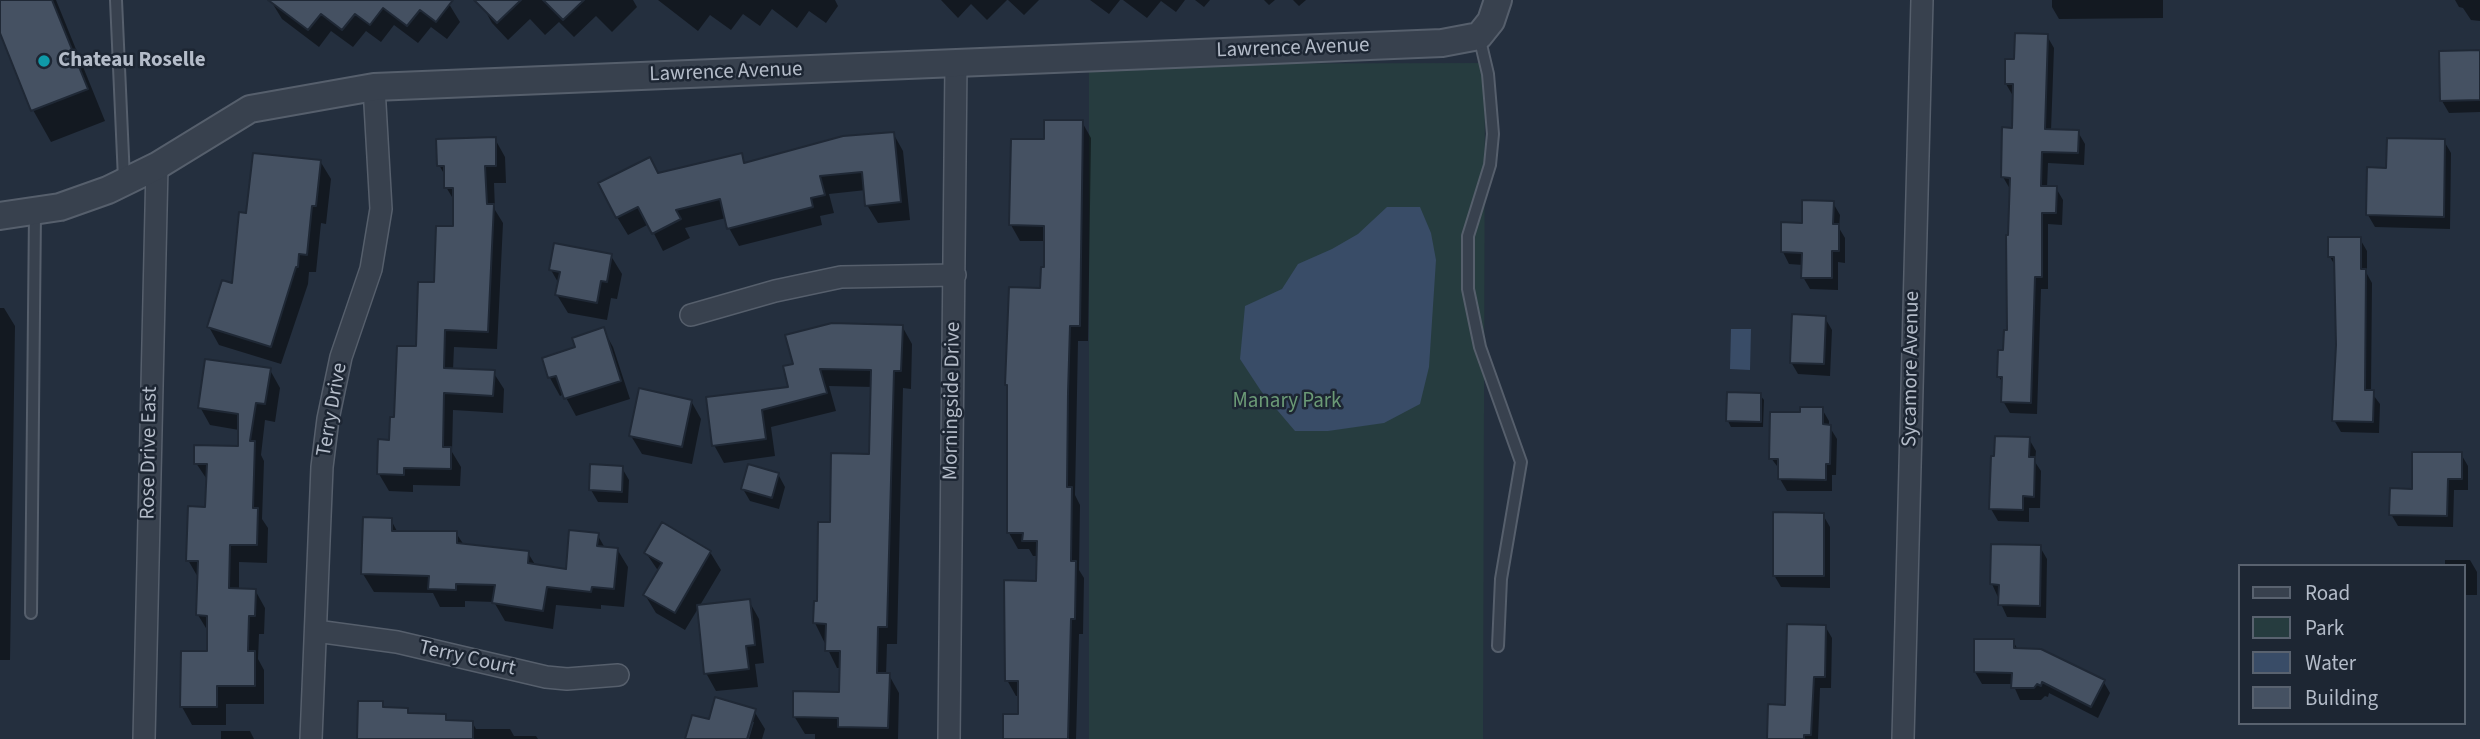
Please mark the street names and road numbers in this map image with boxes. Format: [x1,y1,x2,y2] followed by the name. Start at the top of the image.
[1216,34,1370,64] street label: Lawrence Avenue
[649,58,803,88] street label: Lawrence Avenue
[1898,291,1926,447] street label: Sycamore Avenue
[939,322,967,480] street label: Morningside Drive
[312,361,354,459] street label: Terry Drive
[136,386,164,520] street label: Rose Drive East
[416,636,518,682] street label: Terry Court

